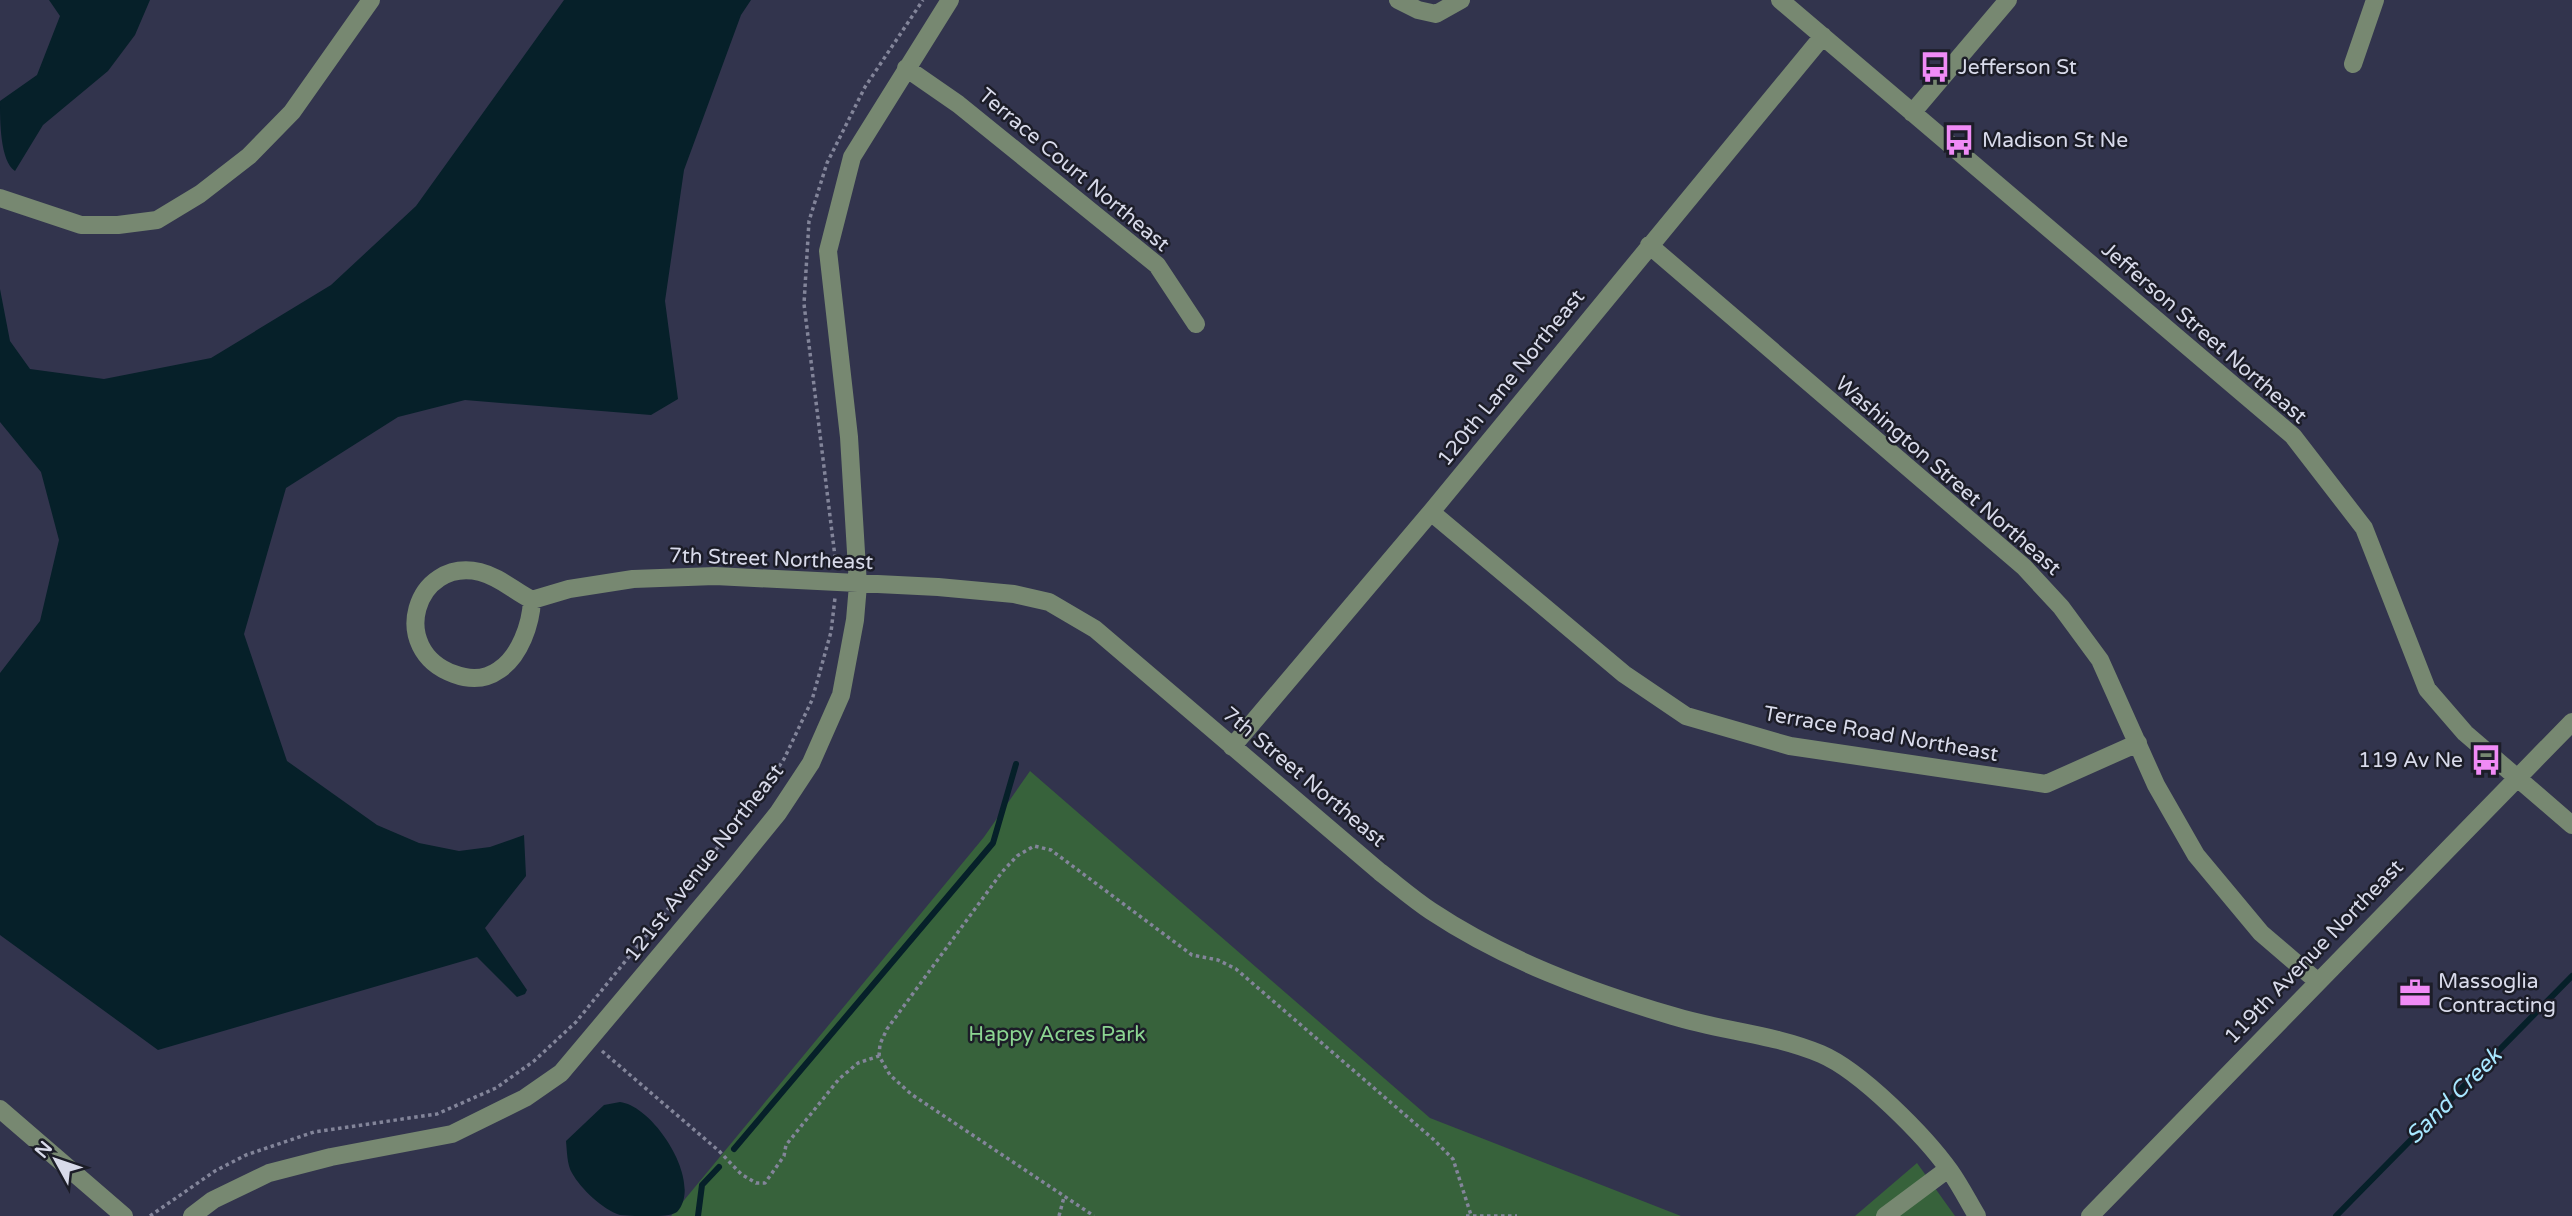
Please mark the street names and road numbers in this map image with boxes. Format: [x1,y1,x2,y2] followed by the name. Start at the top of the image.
[974,83,1174,257] street label: Terrace Court Northeast
[2096,237,2312,429] street label: Jefferson Street Northeast
[1432,285,1590,471] street label: 120th Lane Northeast
[1830,371,2066,581] street label: Washington Street Northeast
[668,543,874,575] street label: 7th Street Northeast
[1762,701,2000,767] street label: Terrace Road Northeast
[1218,702,1390,852] street label: 7th Street Northeast
[619,759,789,967] street label: 121st Avenue Northeast
[2219,855,2409,1049] street label: 119th Avenue Northeast

